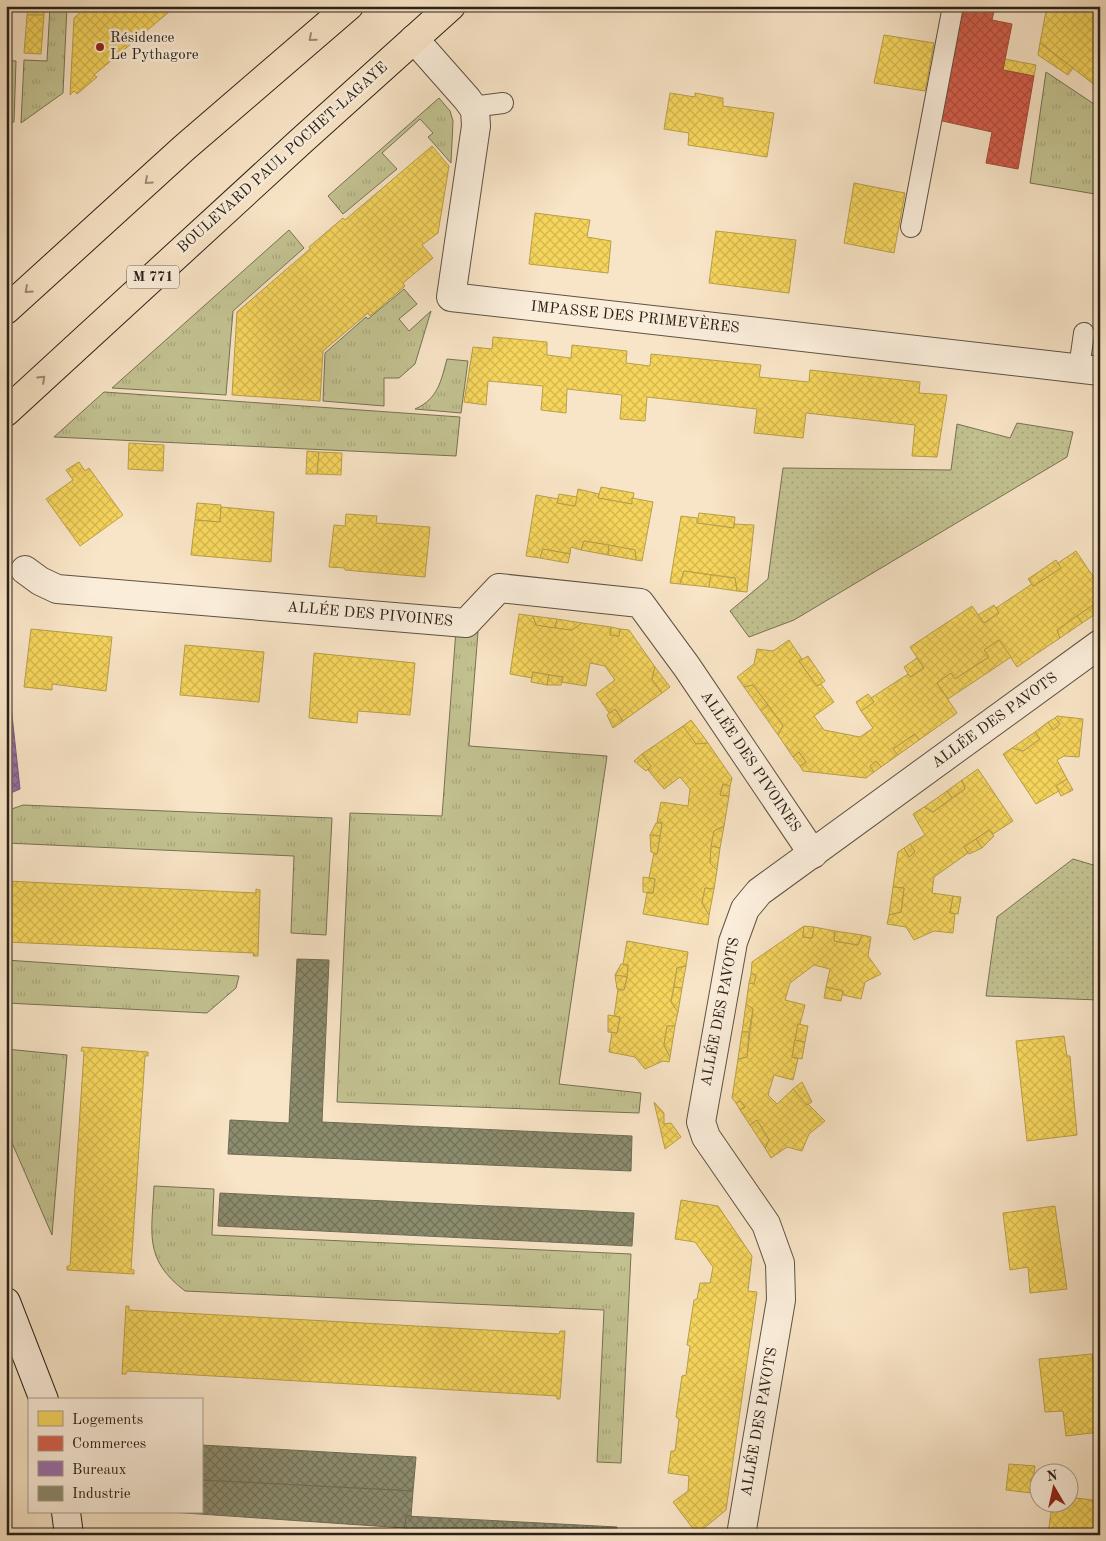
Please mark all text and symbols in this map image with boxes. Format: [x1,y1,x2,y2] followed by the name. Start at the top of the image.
[110,31,199,63] place label: Résidence Le Pythagore
[309,32,318,41] one-way arrow
[94,41,106,53] marker: Résidence Le Pythagore
[175,60,391,256] street label: BOULEVARD PAUL POCHET-LAGAYE
[144,175,153,184] one-way arrow
[127,266,179,288] road number: M 771
[24,284,33,293] one-way arrow
[530,297,740,336] street label: IMPASSE DES PRIMEVÈRES
[37,376,46,385] one-way arrow
[286,597,454,630] street label: ALLÉE DES PIVOINES
[928,668,1061,772] street label: ALLÉE DES PAVOTS
[697,687,805,835] street label: ALLÉE DES PIVOINES
[696,936,743,1088] street label: ALLÉE DES PAVOTS
[737,1346,781,1498] street label: ALLÉE DES PAVOTS
[28,1398,202,1514] legend
[72,1413,143,1428] text: Logements
[72,1437,146,1452] text: Commerces
[72,1463,127,1478] text: Bureaux
[1028,1464,1078,1514] north arrow
[1046,1468,1059,1484] text: N
[72,1487,131,1502] text: Industrie

